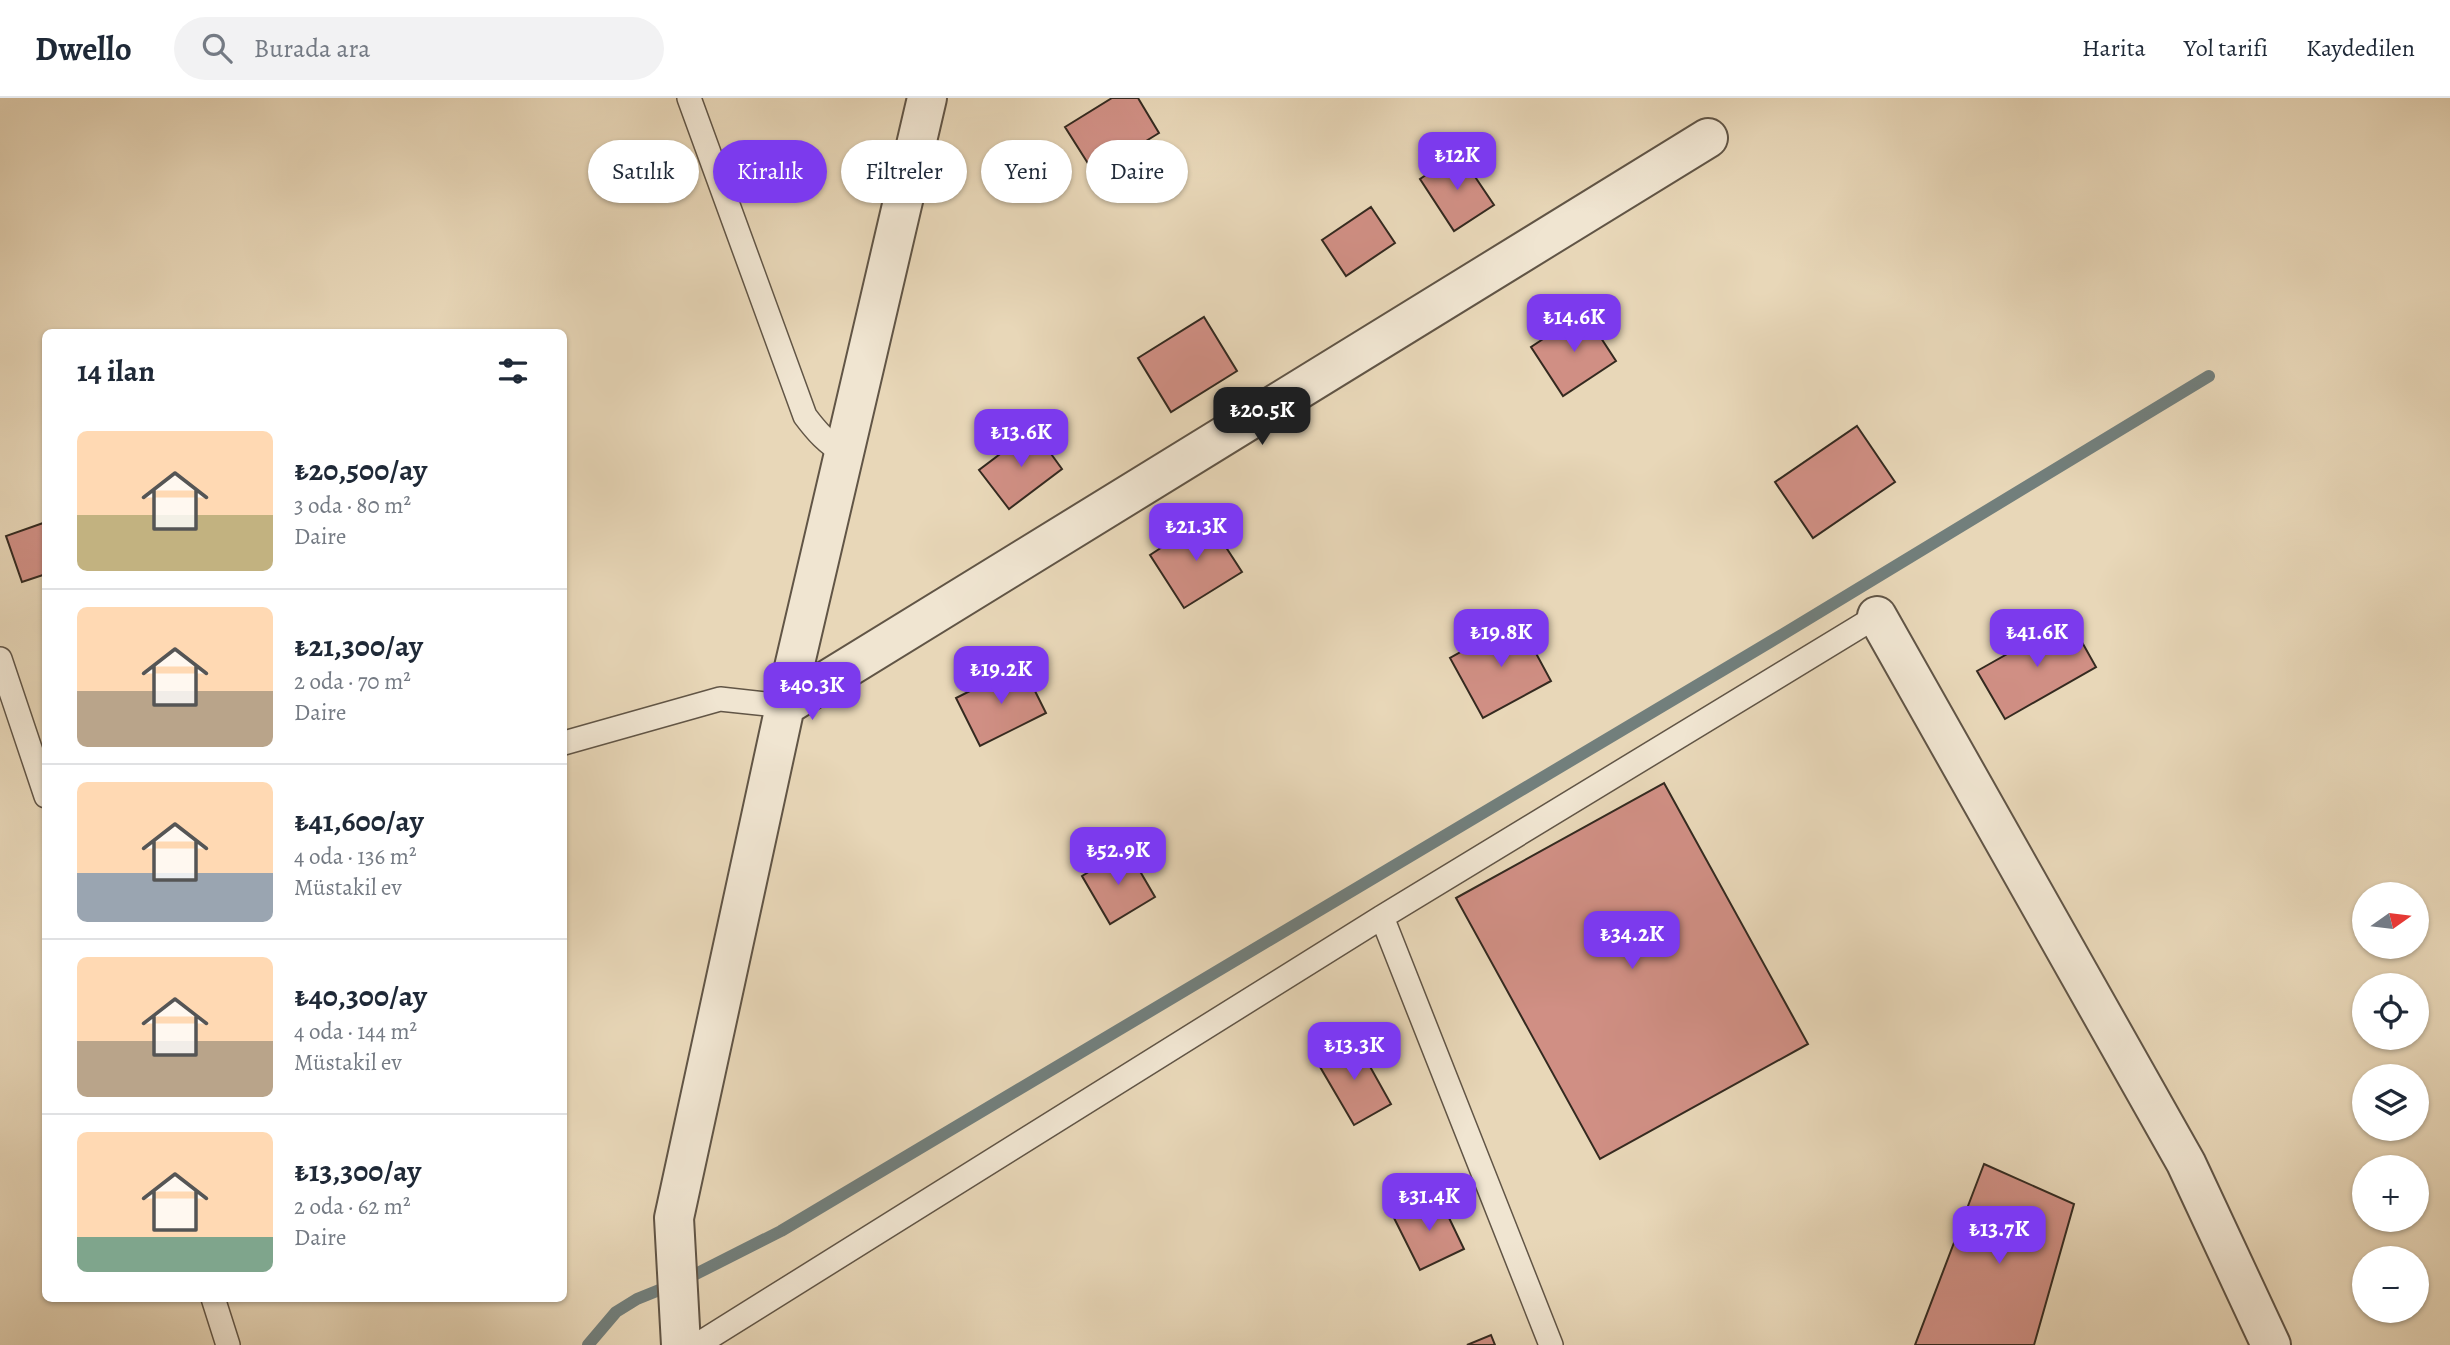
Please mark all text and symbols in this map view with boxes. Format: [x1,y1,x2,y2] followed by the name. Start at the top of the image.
[174,17,664,80] search box
[35,26,132,71] text: Dwello
[198,29,236,67] icon: search
[254,31,370,66] text: Burada ara
[2082,32,2146,64] text: Harita
[2184,32,2268,64] text: Yol tarifi
[2306,32,2415,64] text: Kaydedilen
[1416,132,1498,192] pin: ₺12K
[1434,139,1480,170] text: ₺12K
[588,140,699,203] chip: Satılık
[713,140,827,203] chip: Kiralık
[841,140,967,203] chip: Filtreler
[981,140,1072,203] chip: Yeni
[1086,140,1188,203] chip: Daire
[1517,294,1631,354] pin: ₺14.6K
[1543,301,1605,332] text: ₺14.6K
[77,351,155,391] text: 14 ilan
[494,352,532,390] icon: filters
[1205,388,1319,447] pin: ₺20.5K
[1229,394,1295,425] text: ₺20.5K
[964,410,1078,469] pin: ₺13.6K
[990,416,1052,447] text: ₺13.6K
[294,450,427,490] text: ₺20,500/ay
[133,459,217,543] icon: home
[294,490,411,521] text: 3 oda · 80 m²
[1139,504,1253,563] pin: ₺21.3K
[1165,510,1227,541] text: ₺21.3K
[294,521,346,552] text: Daire
[1444,610,1558,669] pin: ₺19.8K
[1980,610,2094,669] pin: ₺41.6K
[1470,616,1532,647] text: ₺19.8K
[2006,616,2068,647] text: ₺41.6K
[294,626,423,666] text: ₺21,300/ay
[133,635,217,719] icon: home
[944,646,1058,706] pin: ₺19.2K
[970,653,1032,684] text: ₺19.2K
[755,662,869,722] pin: ₺40.3K
[294,666,411,697] text: 2 oda · 70 m²
[780,669,844,700] text: ₺40.3K
[294,697,346,728] text: Daire
[294,801,424,841] text: ₺41,600/ay
[133,810,217,894] icon: home
[1061,828,1175,887] pin: ₺52.9K
[1086,834,1150,865] text: ₺52.9K
[294,841,416,872] text: 4 oda · 136 m²
[294,872,402,903] text: Müstakil ev
[2352,882,2429,959] north arrow
[2352,882,2429,1323] map controls
[1575,912,1689,971] pin: ₺34.2K
[1600,918,1664,949] text: ₺34.2K
[2352,973,2429,1050] button: locate
[294,976,427,1016] text: ₺40,300/ay
[133,985,217,1069] icon: home
[294,1016,417,1047] text: 4 oda · 144 m²
[1297,1023,1411,1082] pin: ₺13.3K
[1324,1029,1384,1060] text: ₺13.3K
[294,1047,402,1078] text: Müstakil ev
[2352,1064,2429,1141] button: layers
[294,1151,421,1191] text: ₺13,300/ay
[2352,1155,2429,1232] button: +
[133,1160,217,1244] icon: home
[1372,1174,1486,1233] pin: ₺31.4K
[1398,1180,1460,1211] text: ₺31.4K
[294,1191,410,1222] text: 2 oda · 62 m²
[1942,1206,2056,1266] pin: ₺13.7K
[1969,1213,2029,1244] text: ₺13.7K
[294,1222,346,1253] text: Daire
[2352,1246,2429,1323] button: −

